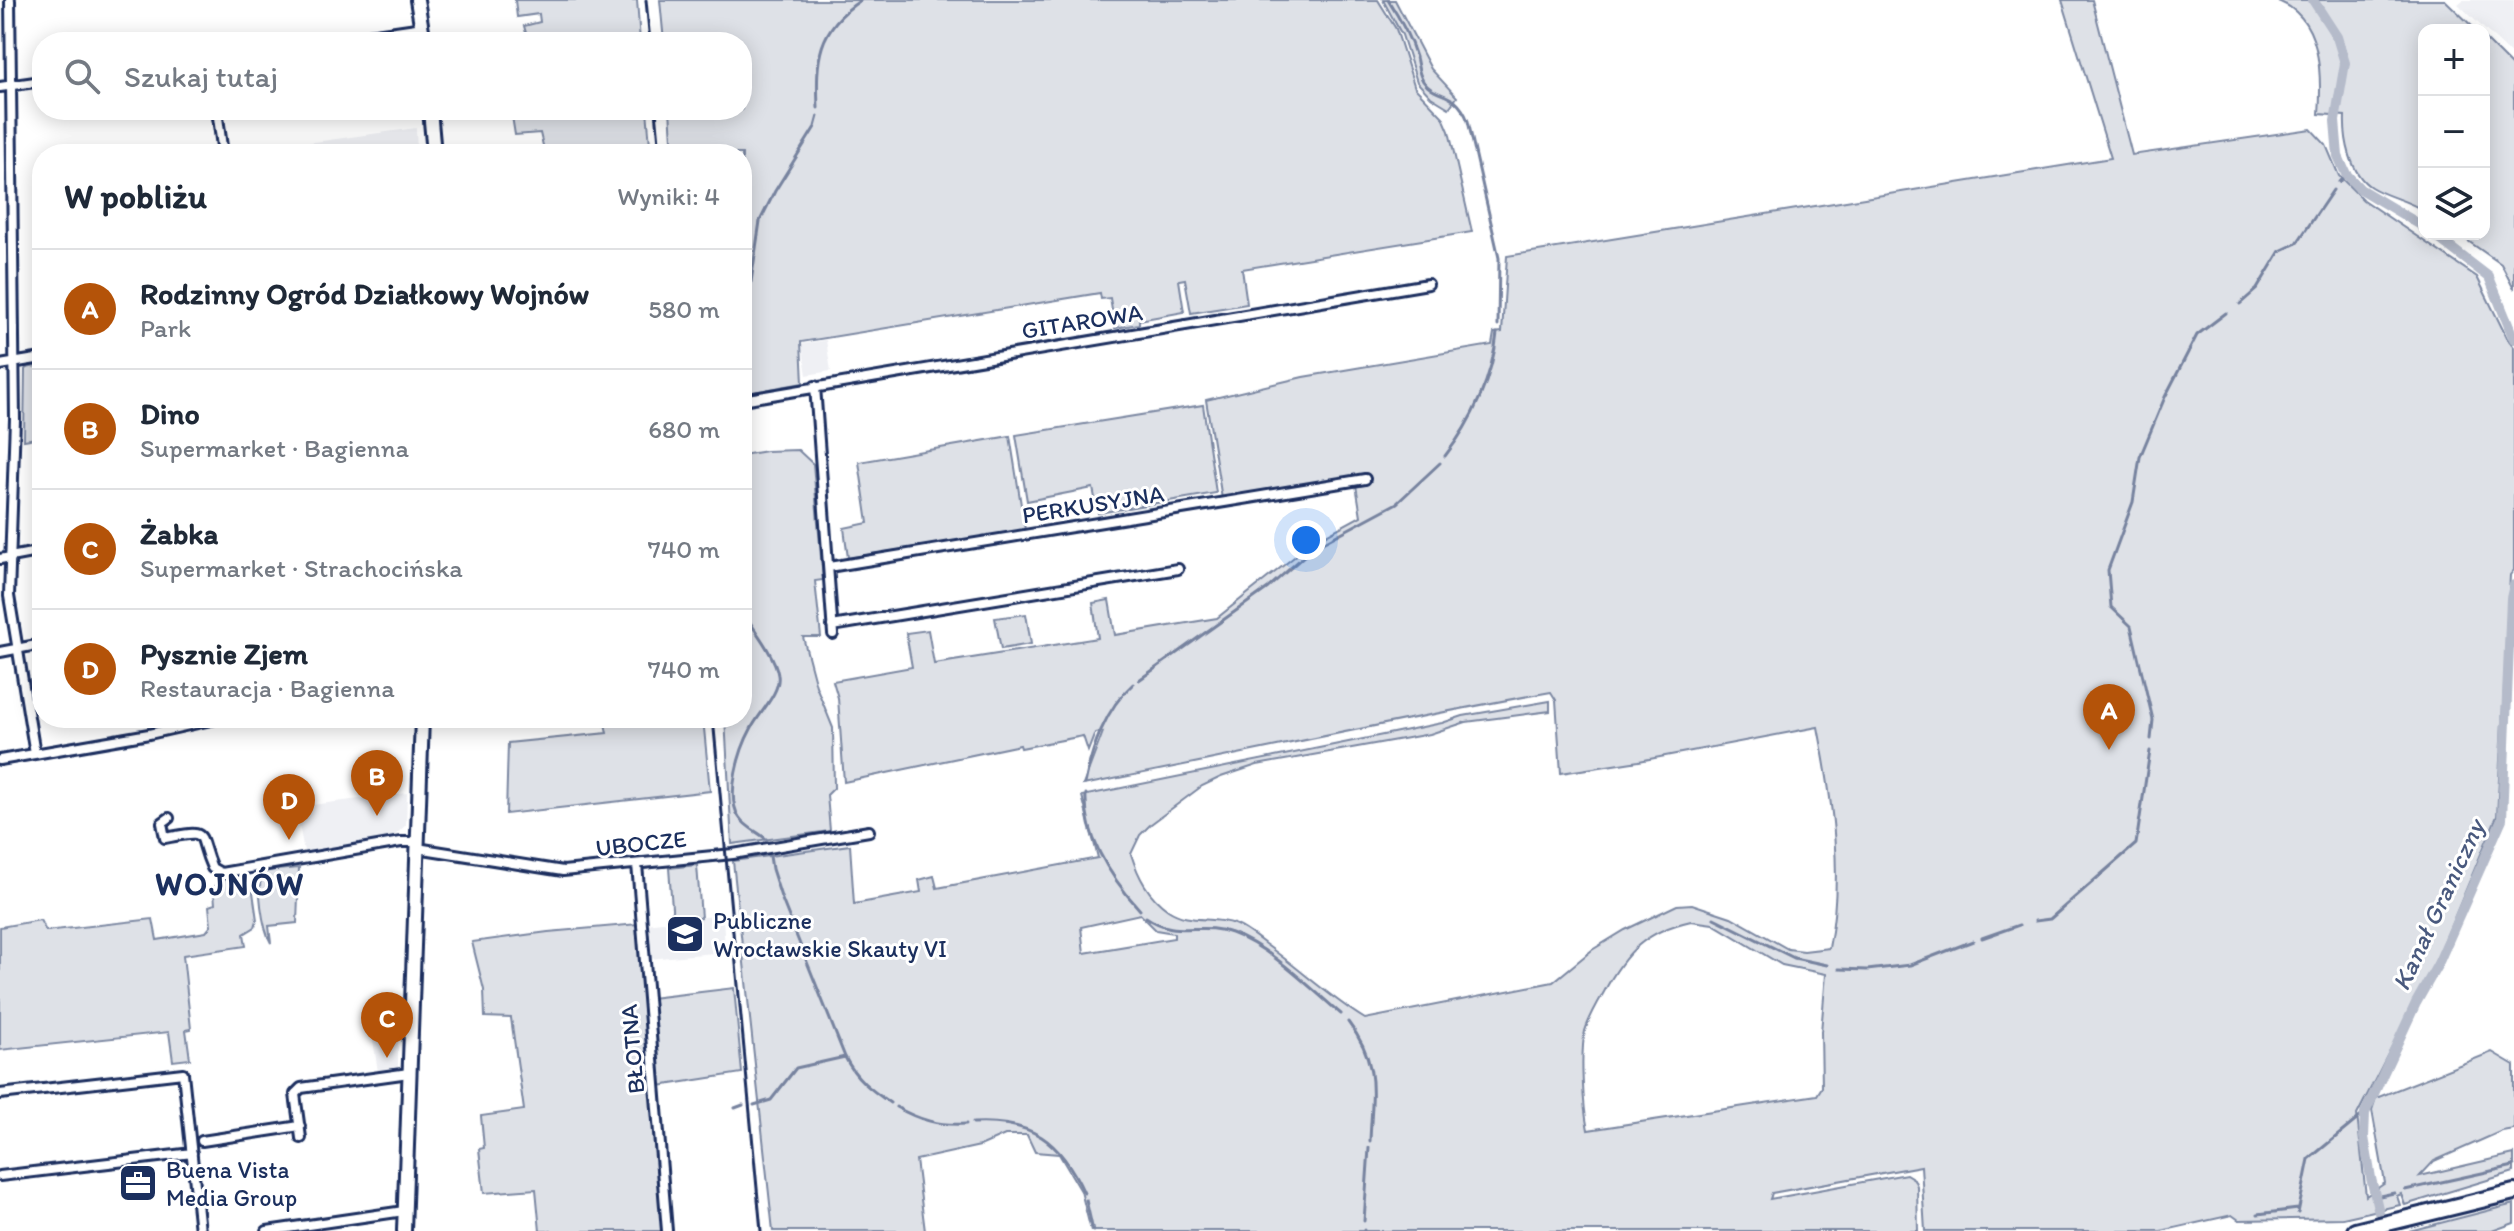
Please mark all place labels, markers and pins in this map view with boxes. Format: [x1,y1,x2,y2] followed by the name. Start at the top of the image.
[2083,684,2135,750] pin: A
[351,750,403,816] pin: B
[263,774,315,840] pin: D
[713,906,947,963] place label: Publiczne Wrocławskie Skauty VI
[664,913,706,955] school or university icon: Publiczne Wrocławskie Skauty VI
[361,992,413,1058] pin: C
[166,1155,297,1212] place label: Buena Vista Media Group
[117,1162,159,1204] office icon: Buena Vista Media Group

